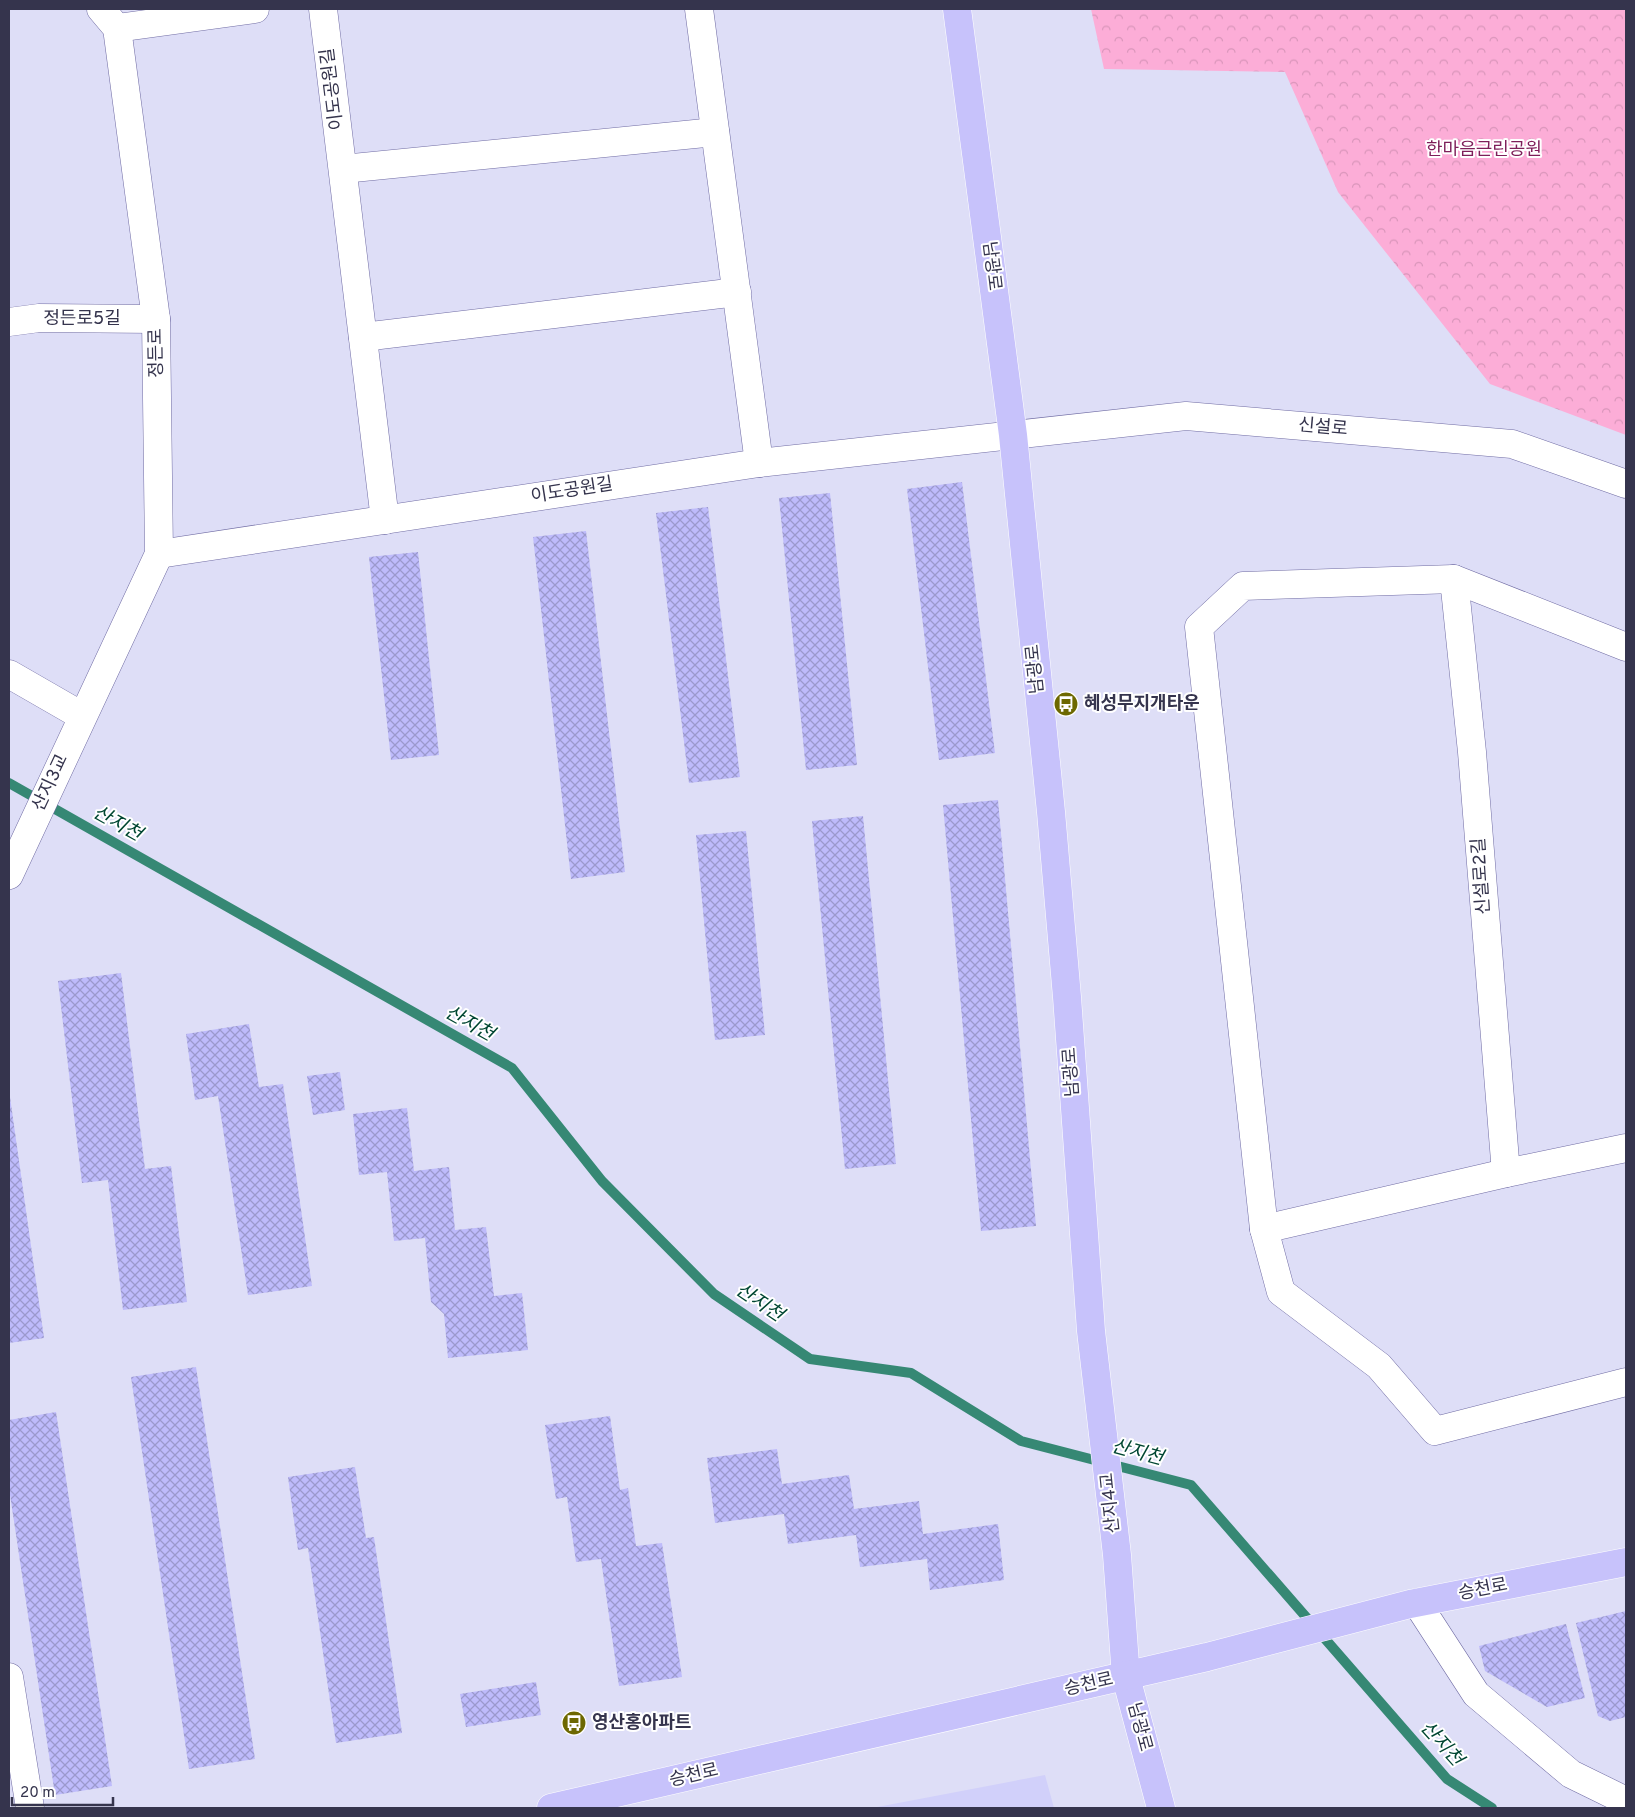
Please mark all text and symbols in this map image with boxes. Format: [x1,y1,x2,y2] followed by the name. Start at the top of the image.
[317,47,349,131] street label: 이도공원길
[1426,139,1542,162] park label: 한마음근린공원
[977,240,1005,292] street label: 남광로
[43,308,121,331] street label: 정든로5길
[145,328,169,378] street label: 정든로
[1297,414,1349,442] street label: 신설로
[529,473,615,509] street label: 이도공원길
[1022,643,1050,695] street label: 남광로
[1053,691,1079,717] bus stop icon: 혜성무지개타운
[1084,693,1200,716] place label: 혜성무지개타운
[28,751,74,815] street label: 산지3교
[88,801,147,848] water label: 산지천
[1468,837,1496,915] street label: 신설로2길
[440,1001,499,1048] water label: 산지천
[1059,1046,1085,1098] street label: 남광로
[731,1278,789,1328] water label: 산지천
[1109,1435,1167,1472] water label: 산지천
[1096,1472,1126,1534] street label: 산지4교
[1456,1574,1510,1606] street label: 승천로
[1062,1668,1116,1702] street label: 승천로
[1121,1700,1157,1754] street label: 남광로
[561,1710,587,1736] bus stop icon: 영산홍아파트
[592,1712,691,1735] place label: 영산홍아파트
[1415,1716,1468,1773] water label: 산지천
[667,1759,721,1793] street label: 승천로
[12,1774,114,1806] scale bar
[20,1784,55,1803] text: 20 m

